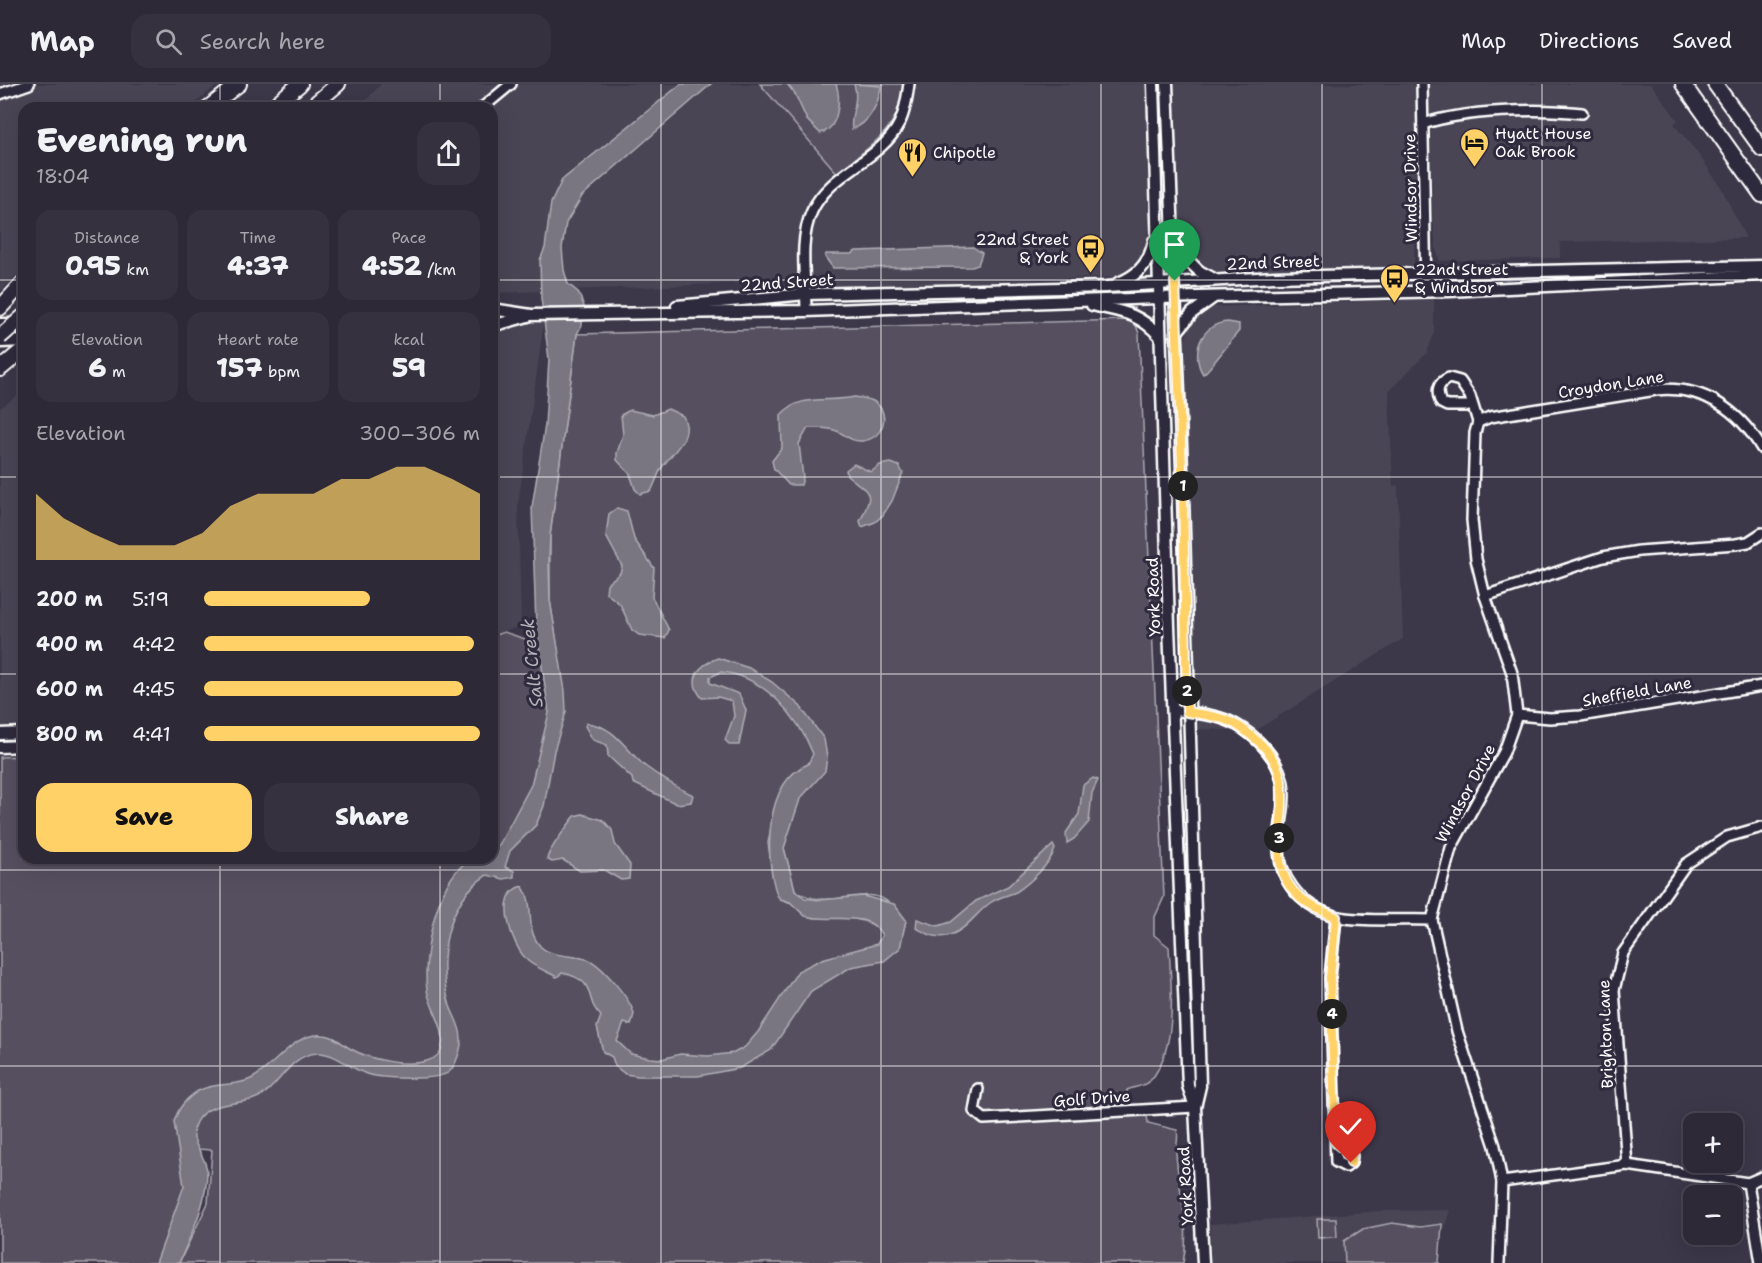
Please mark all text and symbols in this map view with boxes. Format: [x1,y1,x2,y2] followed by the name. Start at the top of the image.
[131,14,551,68] search box
[30,22,95,60] text: Map
[152,25,185,58] icon: search
[200,27,325,56] text: Search here
[1461,27,1506,55] text: Map
[1539,27,1639,55] text: Directions
[1672,27,1732,55] text: Saved
[36,118,247,163] text: Evening run
[417,122,480,185] button: share
[1495,123,1592,162] place label: Hyatt House Oak Brook
[1458,126,1490,168] hotel icon: Hyatt House Oak Brook
[1399,133,1422,243] street label: Windsor Drive
[896,136,928,178] restaurant icon: Chipotle
[933,142,996,163] place label: Chipotle
[36,163,89,189] text: 18:04
[1149,219,1200,281] pin
[74,227,140,248] text: Distance
[240,227,276,248] text: Time
[391,227,427,248] text: Pace
[1158,228,1191,261] icon: arrive
[976,229,1069,268] place label: 22nd Street & York
[1074,232,1106,274] bus stop icon: 22nd Street & York
[65,248,121,283] text: 0.95
[227,248,289,283] text: 4:37
[362,248,422,283] text: 4:52
[1226,250,1320,275] street label: 22nd Street
[121,259,149,280] text: km
[422,259,456,280] text: /km
[1415,259,1508,298] place label: 22nd Street & Windsor
[1378,262,1410,304] bus stop icon: 22nd Street & Windsor
[740,269,834,296] street label: 22nd Street
[71,329,143,350] text: Elevation
[217,329,299,350] text: Heart rate
[393,329,425,350] text: kcal
[88,350,106,385] text: 6
[216,350,262,385] text: 157
[392,350,426,385] text: 59
[106,361,126,382] text: m
[262,361,300,382] text: bpm
[1557,366,1666,403] street label: Croydon Lane
[36,420,126,446] text: Elevation
[359,420,480,446] text: 300–306 m
[1168,471,1198,501] pin: 1
[1179,475,1187,496] text: 1
[1142,557,1165,637] street label: York Road
[36,586,103,612] text: 200 m
[132,586,169,612] text: 5:19
[515,617,549,709] water label: Salt Creek
[36,631,103,657] text: 400 m
[132,631,176,657] text: 4:42
[1581,672,1693,711] street label: Sheffield Lane
[36,676,103,702] text: 600 m
[132,676,175,702] text: 4:45
[1172,676,1202,706] pin: 2
[1181,680,1193,701] text: 2
[36,721,103,747] text: 800 m
[132,721,171,747] text: 4:41
[1431,740,1500,846] street label: Windsor Drive
[36,783,252,852] button: Save
[264,783,480,852] button: Share
[1264,823,1294,853] pin: 3
[1273,827,1285,848] text: 3
[1593,979,1618,1089] street label: Brighton Lane
[1317,999,1347,1029] pin: 4
[1326,1003,1338,1024] text: 4
[1053,1085,1131,1112] street label: Golf Drive
[1325,1101,1376,1163] pin
[1334,1110,1367,1143] icon: check
[1683,1113,1743,1245] map controls
[1683,1113,1743,1173] button: +
[1173,1146,1198,1226] street label: York Road
[1683,1185,1743,1245] button: −

